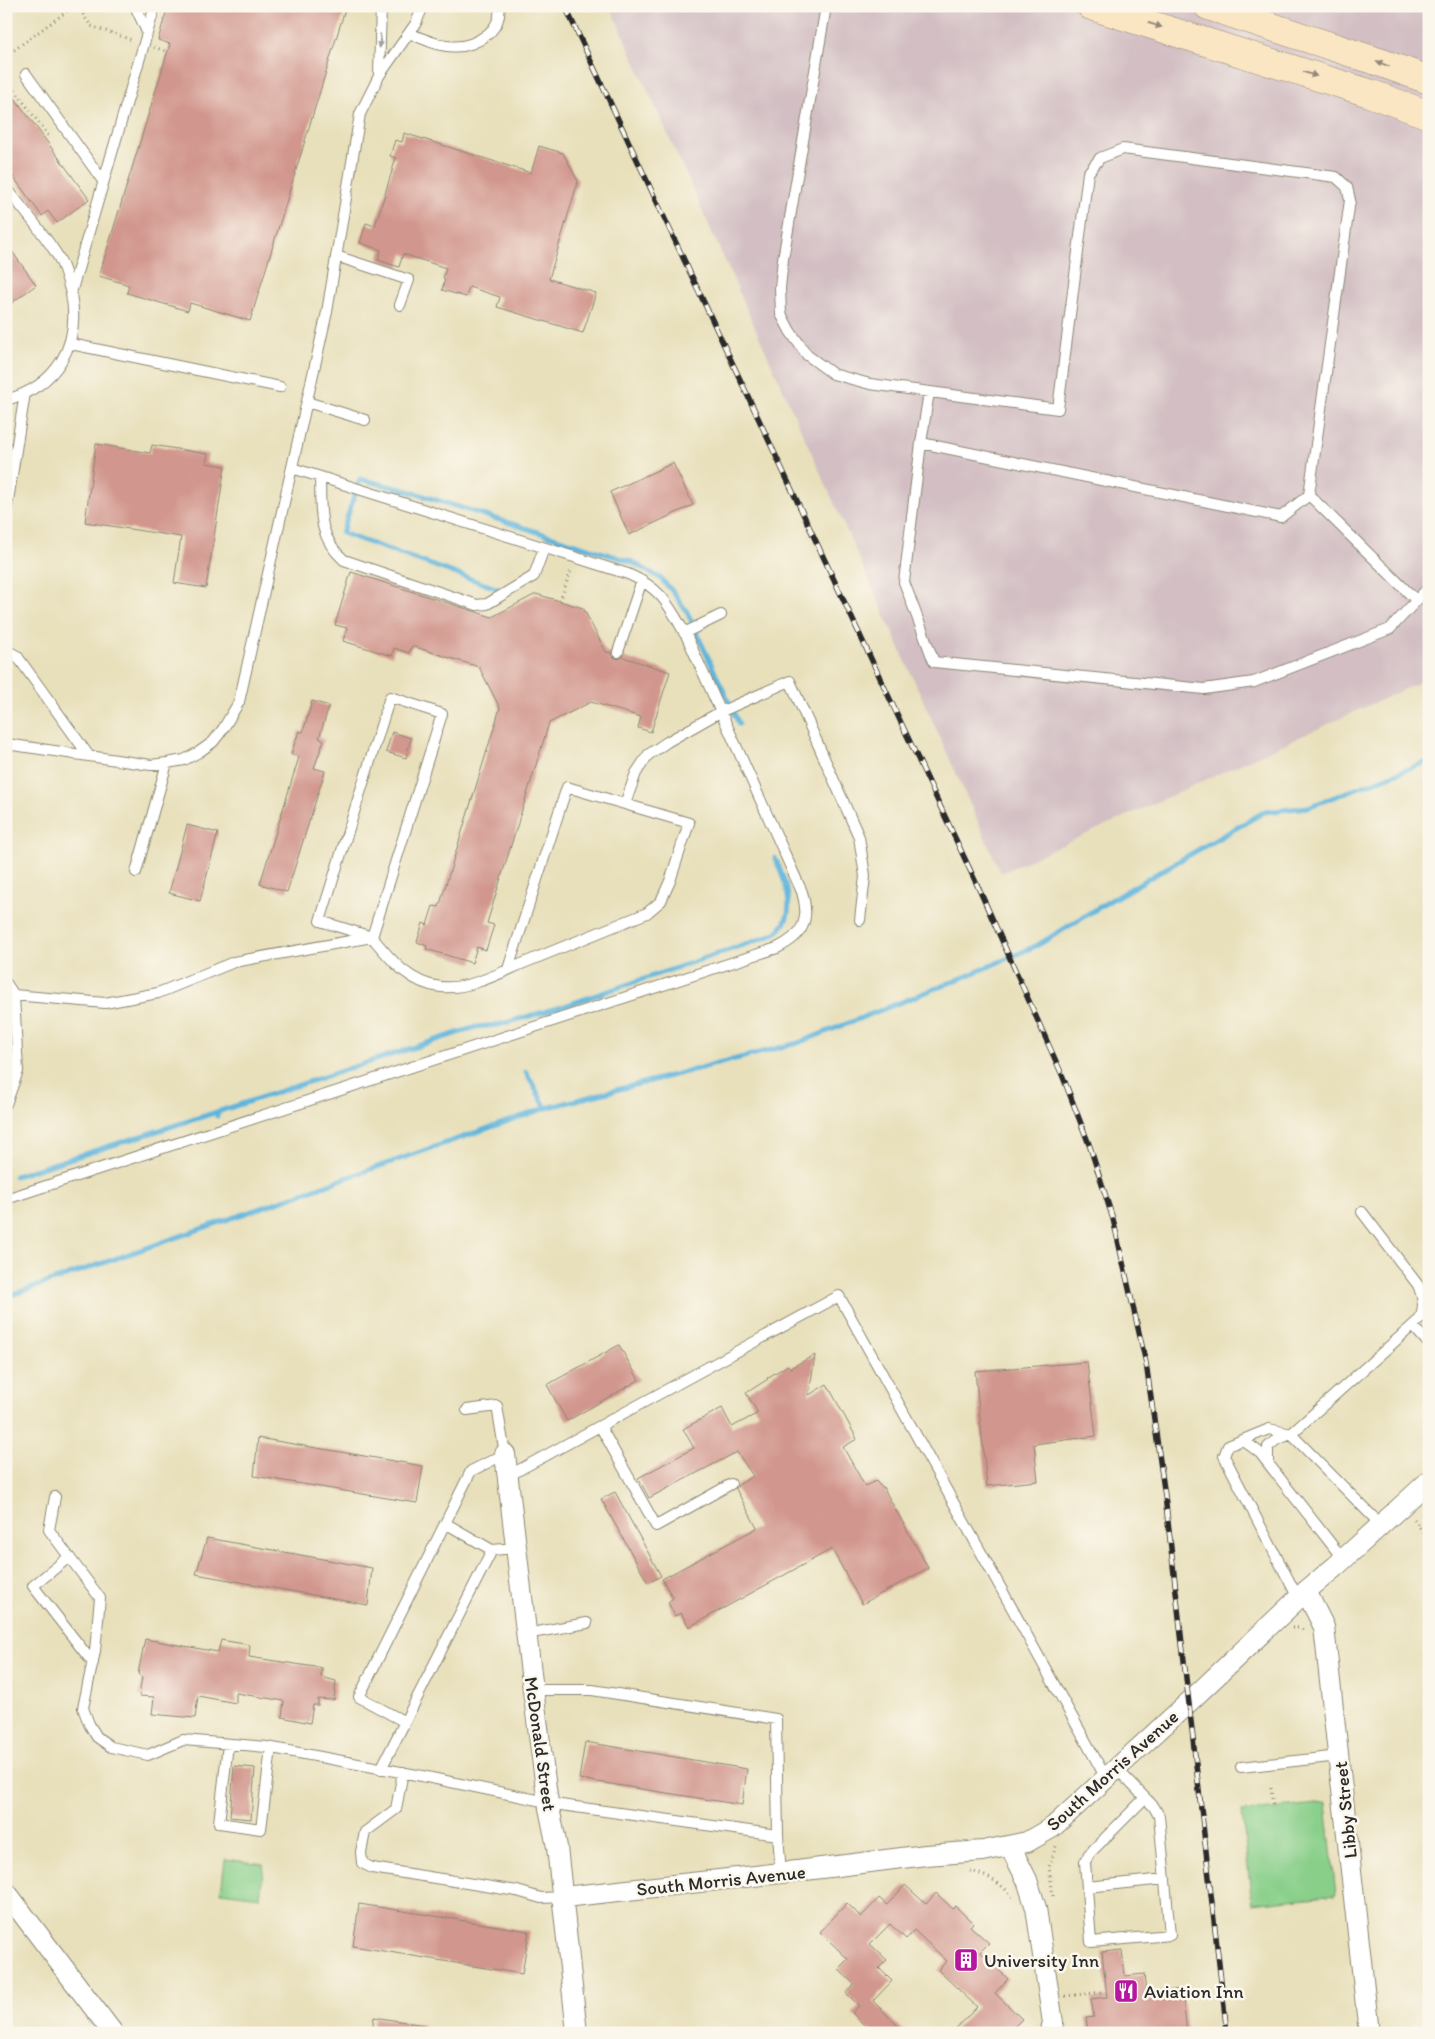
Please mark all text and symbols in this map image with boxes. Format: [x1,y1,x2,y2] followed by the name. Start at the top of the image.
[1147,22,1162,29] one-way arrow
[376,33,384,49] one-way arrow
[1375,59,1390,67] one-way arrow
[1302,71,1317,78] one-way arrow
[520,1675,561,1813] street label: McDonald Street
[1042,1705,1183,1836] street label: South Morris Avenue
[1329,1760,1362,1860] street label: Libby Street
[635,1860,807,1901] street label: South Morris Avenue
[953,1947,979,1973] building icon: University Inn
[984,1949,1099,1972] place label: University Inn
[1113,1978,1139,2004] restaurant icon: Aviation Inn
[1144,1980,1244,2003] place label: Aviation Inn

